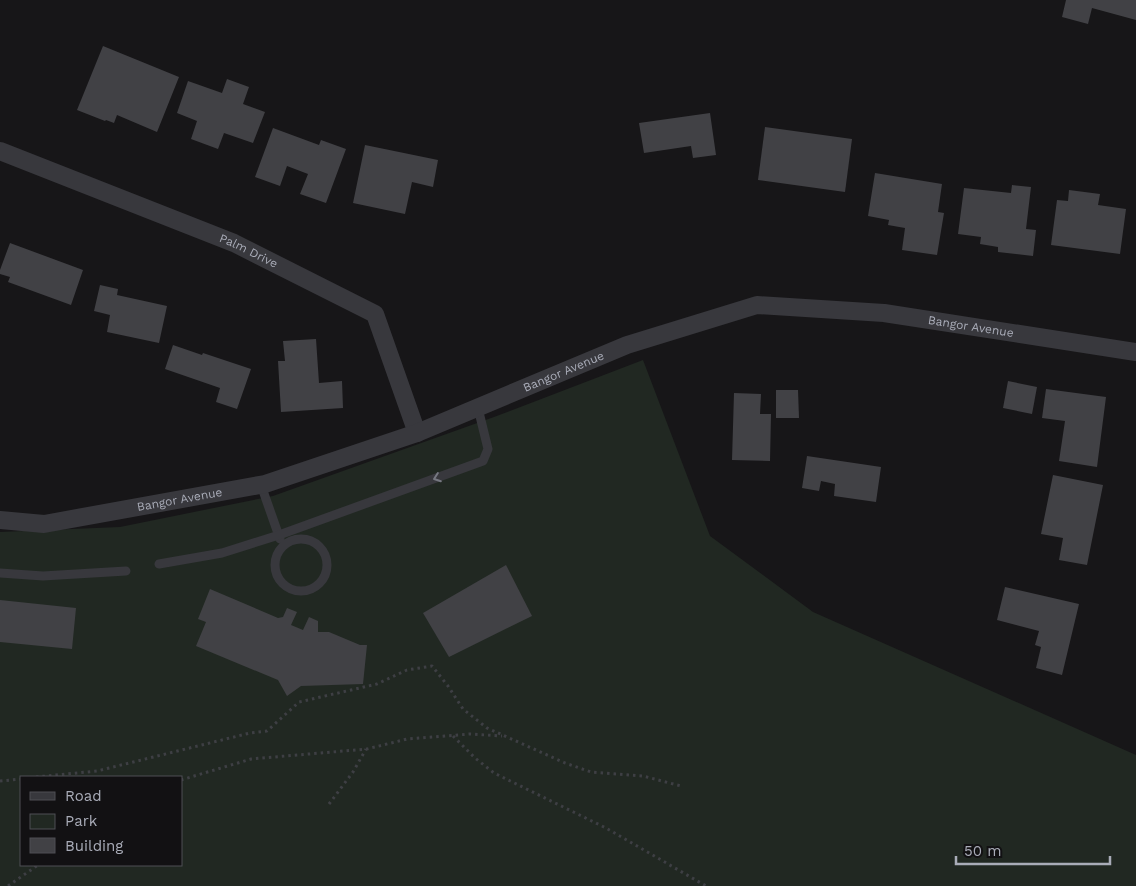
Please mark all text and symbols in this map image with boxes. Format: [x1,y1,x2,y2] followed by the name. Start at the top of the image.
[217,231,280,271] street label: Palm Drive
[927,313,1015,340] street label: Bangor Avenue
[521,348,606,395] street label: Bangor Avenue
[434,472,442,482] one-way arrow
[136,485,223,514] street label: Bangor Avenue
[20,776,182,866] legend
[65,787,102,805] text: Road
[65,812,98,830] text: Park
[956,834,1110,866] scale bar
[65,837,123,855] text: Building
[964,842,1001,860] text: 50 m

